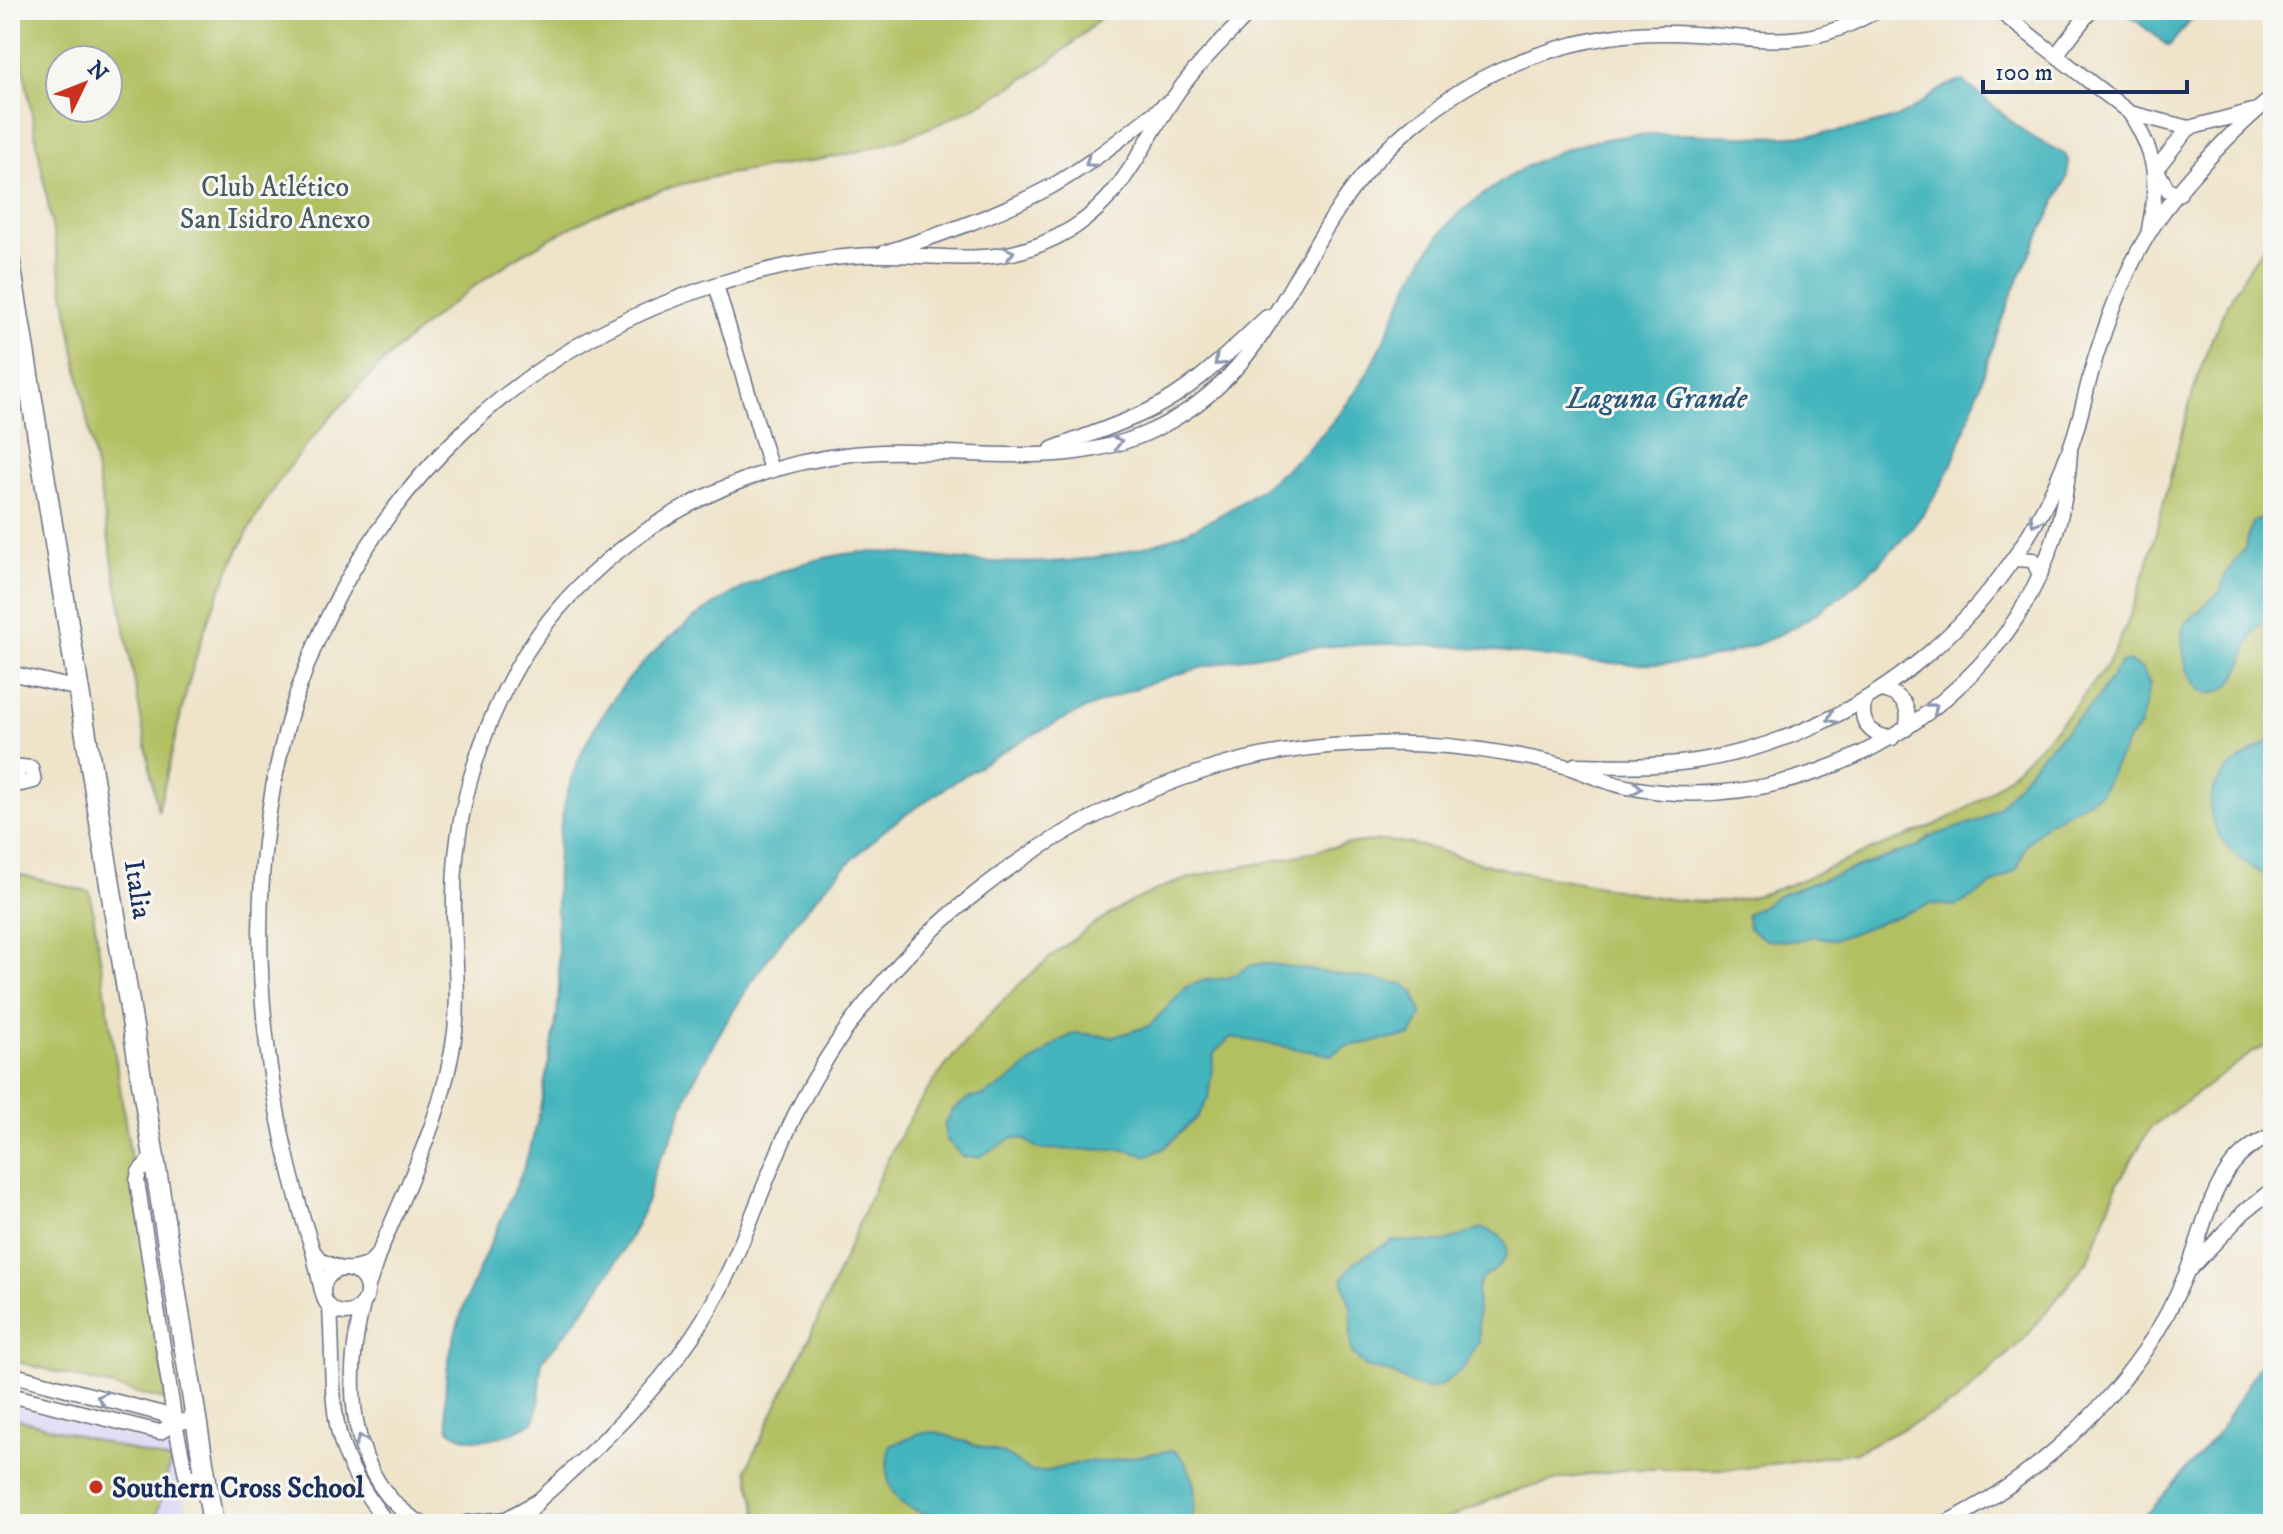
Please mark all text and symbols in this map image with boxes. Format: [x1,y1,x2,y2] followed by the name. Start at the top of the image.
[44,44,124,124] north arrow
[1983,44,2187,94] scale bar
[81,56,114,87] text: N
[1995,58,2053,88] text: 100 m
[1084,152,1098,166] one-way arrow
[180,170,370,237] park label: Club Atlético San Isidro Anexo
[1002,245,1016,262] one-way arrow
[1213,352,1228,366] one-way arrow
[1565,381,1748,418] water label: Laguna Grande
[1109,435,1123,452] one-way arrow
[2030,513,2045,527] one-way arrow
[1924,703,1939,717] one-way arrow
[1825,708,1840,724] one-way arrow
[1630,779,1644,796] one-way arrow
[116,857,159,921] street label: Italia
[96,1390,110,1407] one-way arrow
[354,1434,370,1448] one-way arrow
[112,1471,365,1506] place label: Southern Cross School
[87,1478,105,1496] marker: Southern Cross School

